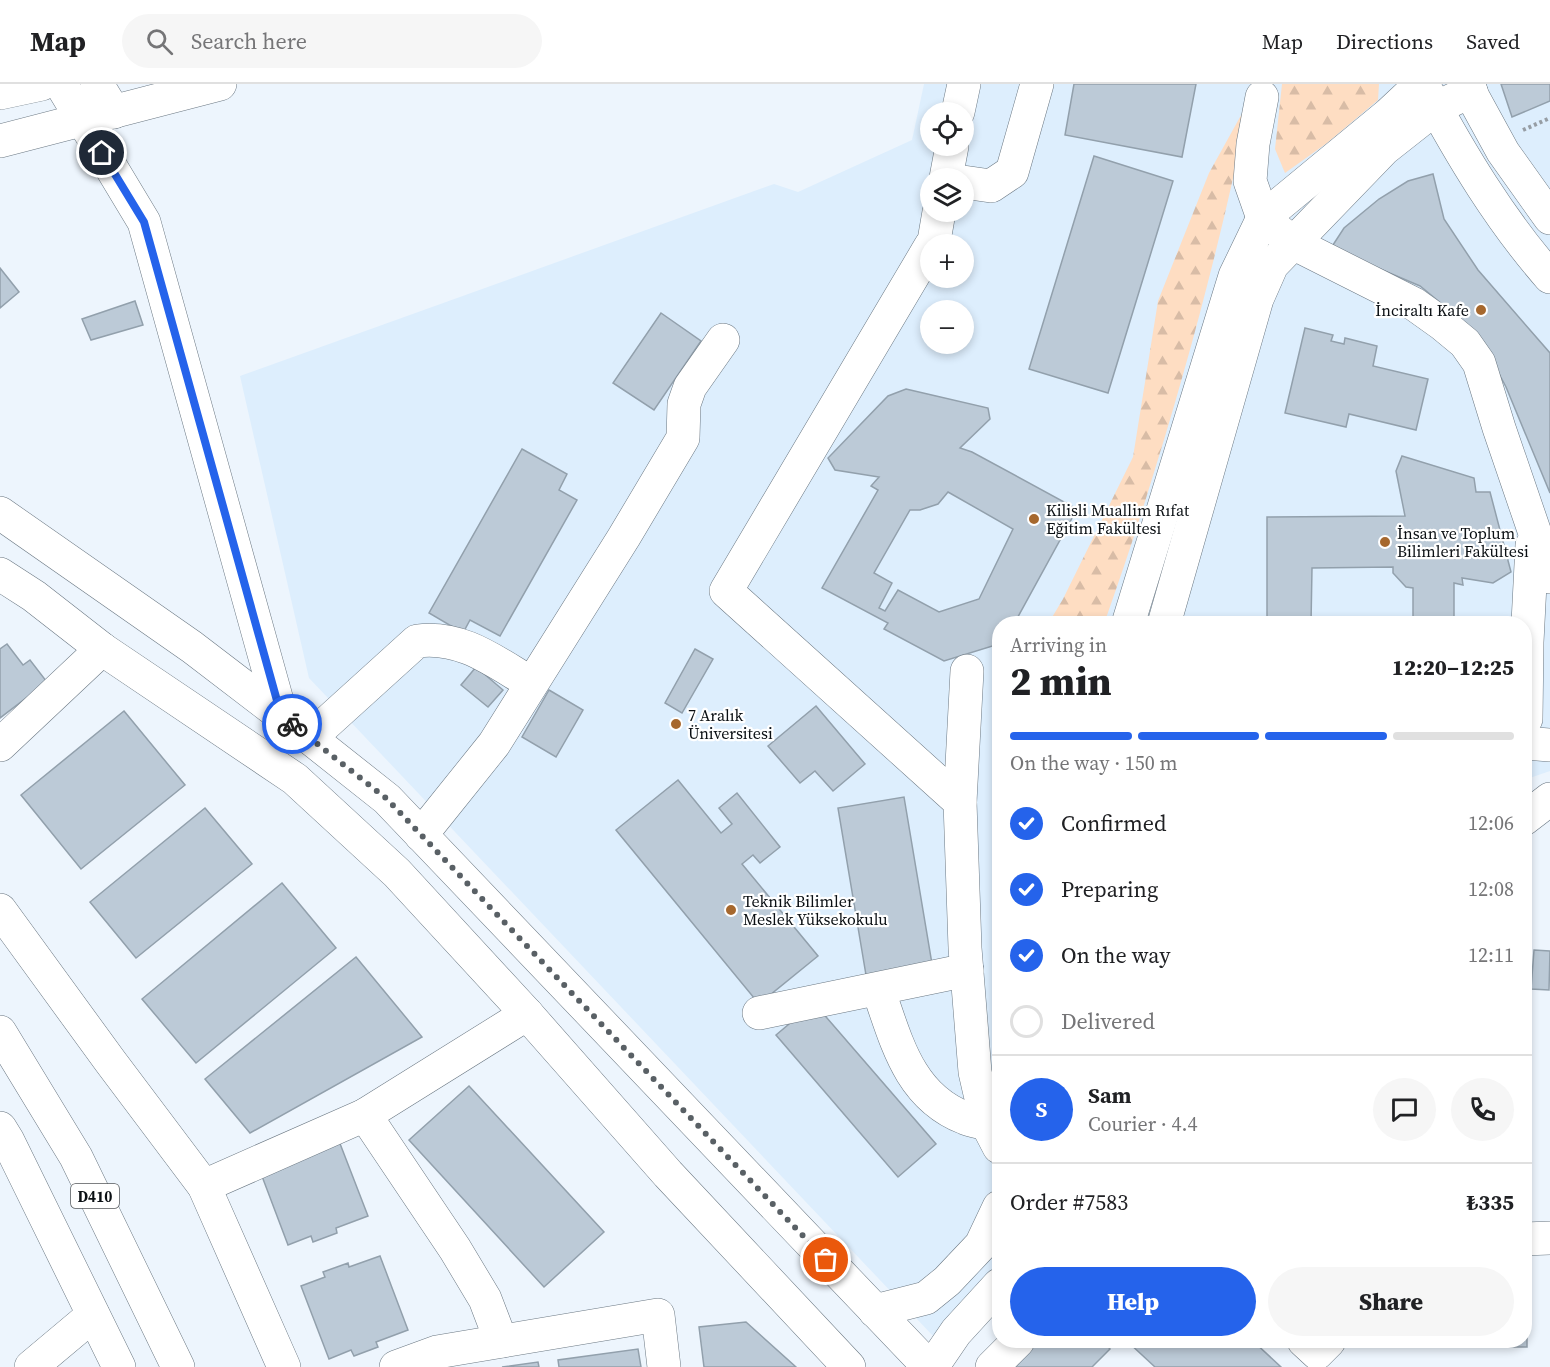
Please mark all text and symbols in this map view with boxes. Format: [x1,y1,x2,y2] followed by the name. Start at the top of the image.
[122,14,542,68] search box
[30,22,86,60] text: Map
[143,25,176,58] icon: search
[191,26,307,56] text: Search here
[1262,27,1303,56] text: Map
[1336,27,1433,56] text: Directions
[1466,27,1520,56] text: Saved
[920,102,974,354] map controls
[920,102,974,156] button: locate
[76,127,127,178] pin
[85,136,118,169] icon: home
[920,168,974,222] button: layers
[920,234,974,288] button: +
[1375,299,1469,321] place label: İnciraltı Kafe
[920,300,974,354] button: −
[1474,303,1488,317] marker: İnciraltı Kafe
[1046,499,1190,539] place label: Kilisli Muallim Rıfat Eğitim Fakültesi
[1027,512,1041,526] marker: Kilisli Muallim Rıfat Eğitim Fakültesi
[1397,522,1529,562] place label: İnsan ve Toplum Bilimleri Fakültesi
[1378,535,1392,549] marker: İnsan ve Toplum Bilimleri Fakültesi
[1010,631,1107,659] text: Arriving in
[1392,652,1514,682] text: 12:20–12:25
[1010,655,1112,708] text: 2 min
[262,694,322,754] courier
[688,704,773,744] place label: 7 Aralık Üniversitesi
[276,708,309,741] icon: bike
[669,717,683,731] marker: 7 Aralık Üniversitesi
[1010,749,1177,777] text: On the way · 150 m
[1010,807,1043,840] icon: check
[1061,808,1166,838] text: Confirmed
[1468,809,1514,837] text: 12:06
[1010,873,1043,906] icon: check
[1061,874,1158,904] text: Preparing
[1468,875,1514,903] text: 12:08
[743,890,888,930] place label: Teknik Bilimler Meslek Yüksekokulu
[724,903,738,917] marker: Teknik Bilimler Meslek Yüksekokulu
[1010,939,1043,972] icon: check
[1061,940,1170,970] text: On the way
[1468,941,1514,969] text: 12:11
[1061,1006,1155,1036] text: Delivered
[1373,1078,1436,1141] button: chat
[1451,1078,1514,1141] button: phone
[1088,1080,1132,1110] text: Sam
[1036,1094,1047,1124] text: S
[1088,1110,1197,1138] text: Courier · 4.4
[71,1184,119,1208] road number: D410
[1010,1187,1128,1217] text: Order #7583
[1466,1187,1514,1217] text: ₺335
[800,1234,851,1285] pin
[809,1243,842,1276] icon: bag
[1010,1267,1256,1336] button: Help
[1268,1267,1514,1336] button: Share

